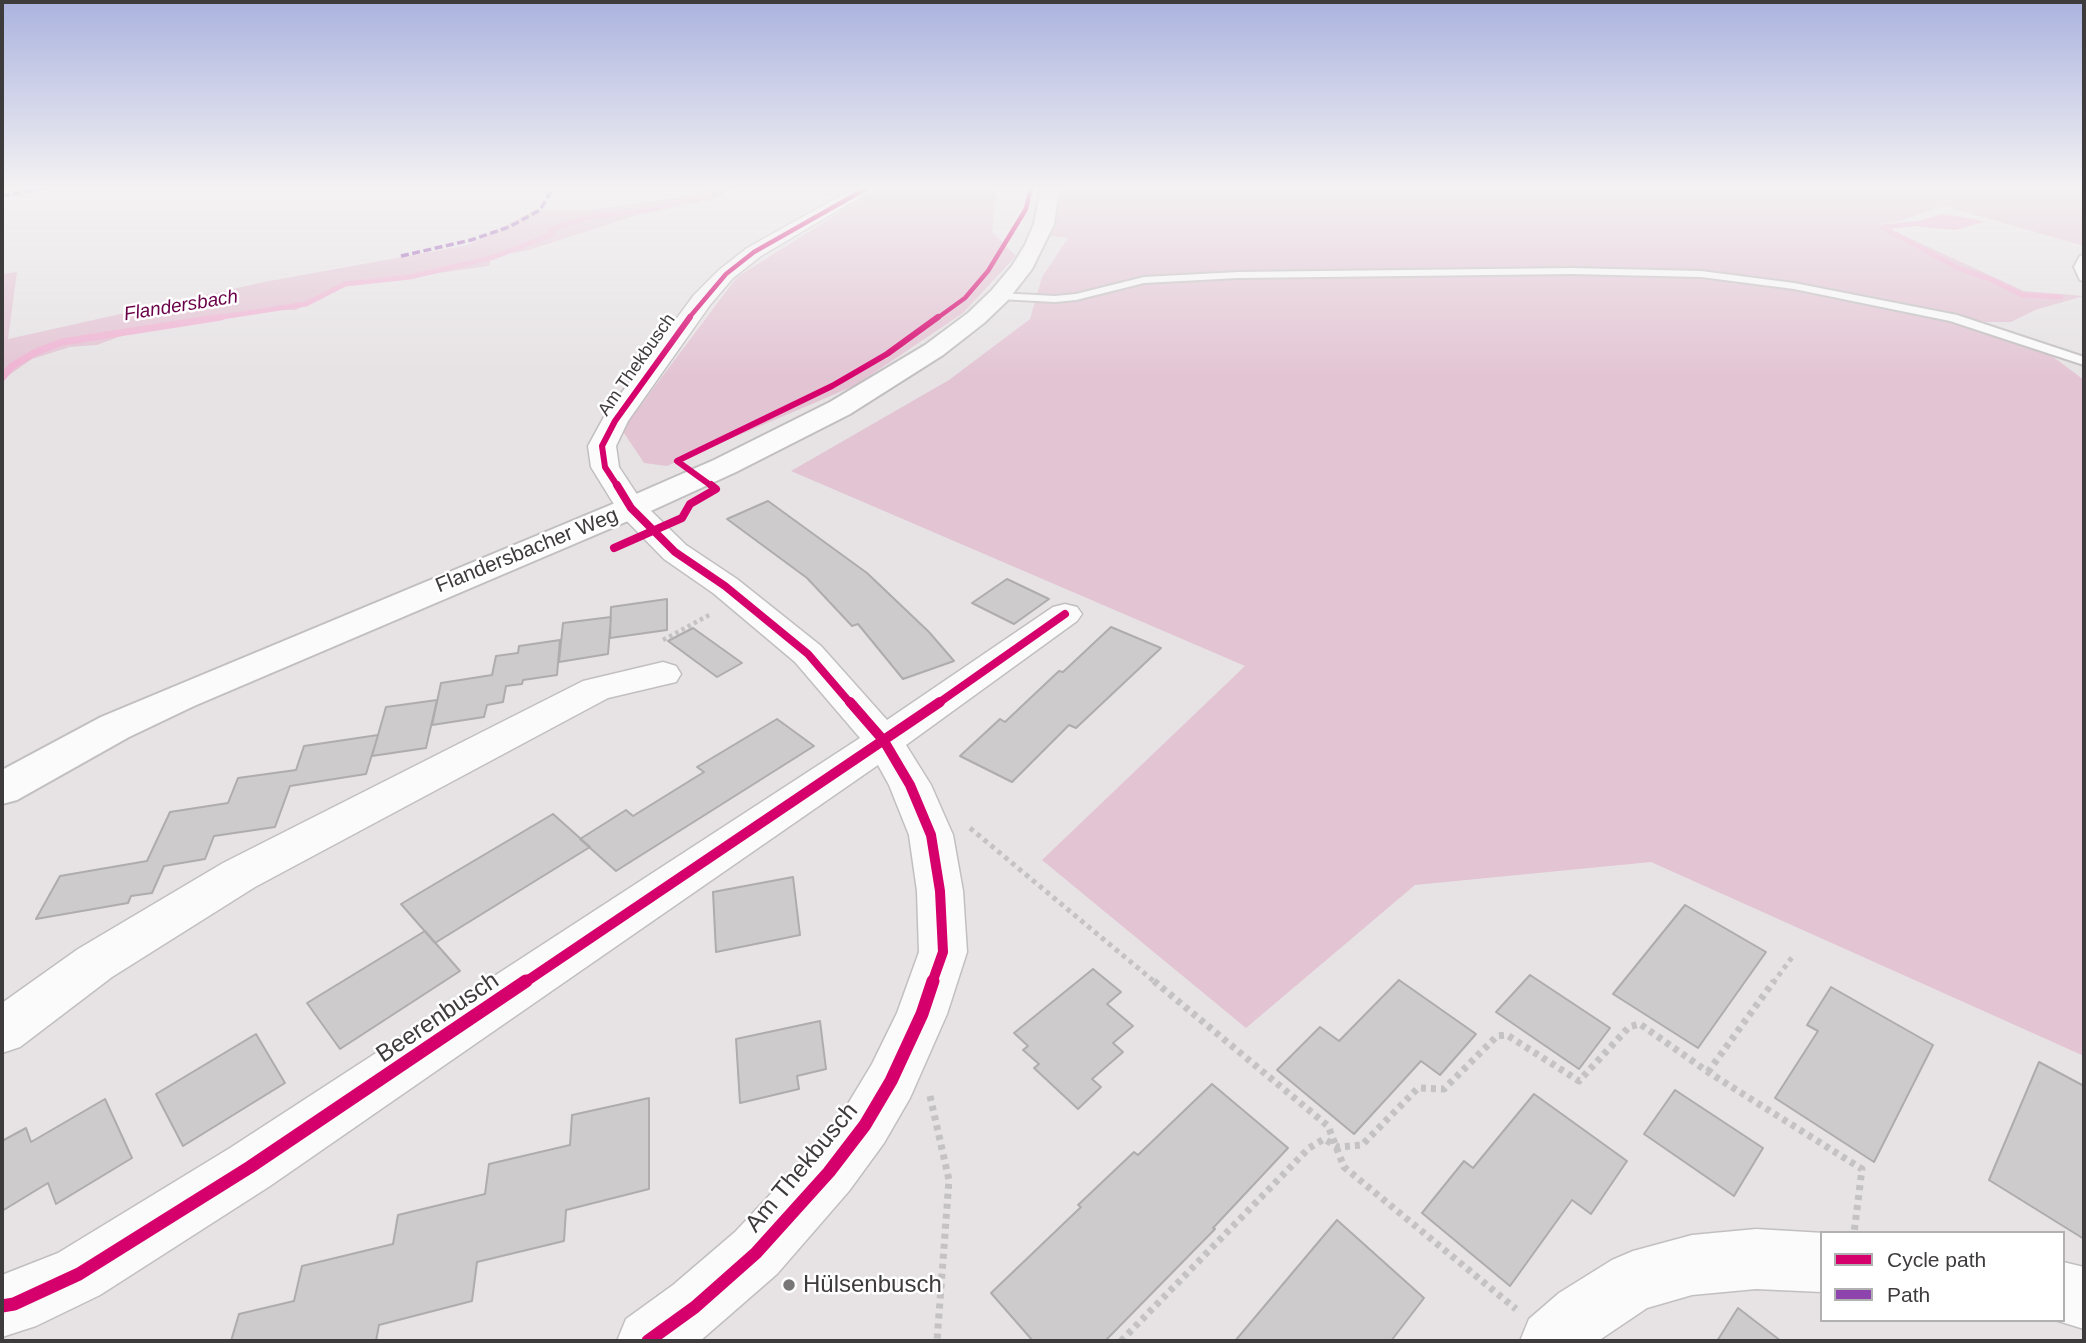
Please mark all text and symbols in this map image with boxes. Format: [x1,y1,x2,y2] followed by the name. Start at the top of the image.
[122,286,240,326] water label: Flandersbach
[594,310,680,420] street label: Am Thekbusch
[432,503,622,599] street label: Flandersbacher Weg
[371,967,505,1069] street label: Beerenbusch
[740,1097,864,1239] street label: Am Thekbusch
[1820,1231,2065,1322] legend
[1887,1248,1986,1271] text: Cycle path
[803,1271,942,1299] place label: Hülsenbusch
[781,1277,797,1293] marker: Hülsenbusch
[1887,1283,1930,1306] text: Path

